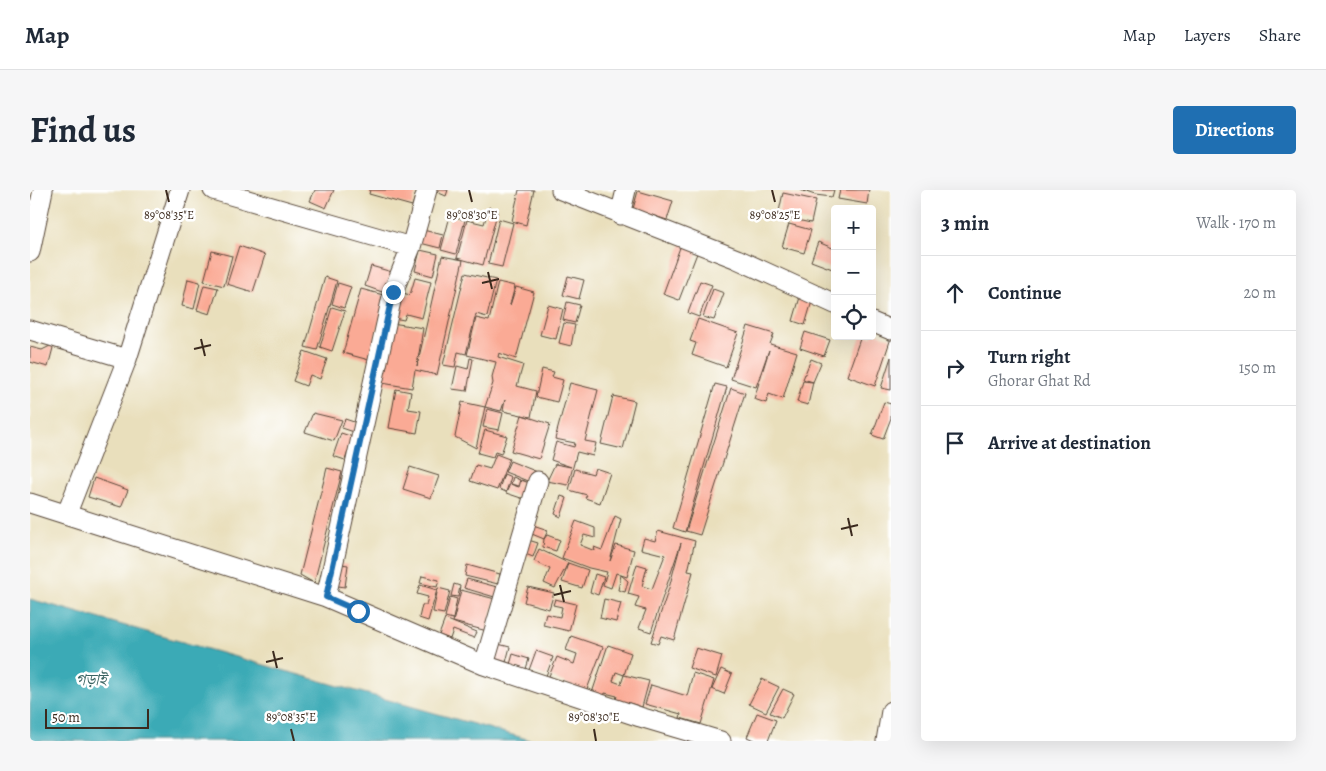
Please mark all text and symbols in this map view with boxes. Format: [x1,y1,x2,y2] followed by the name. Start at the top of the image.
[25,19,69,51] text: Map
[1123,23,1156,47] text: Map
[1184,23,1231,47] text: Layers
[1259,23,1301,47] text: Share
[30,106,136,154] text: Find us
[1173,106,1296,154] button: Directions
[831,205,876,340] map controls
[831,205,876,250] button: +
[144,207,194,223] text: 89°08'35"E
[446,207,498,223] text: 89°08'30"E
[750,207,800,223] text: 89°08'25"E
[941,209,989,237] text: 3 min
[1196,212,1276,234] text: Walk · 170 m
[831,250,876,295] button: −
[941,279,969,307] icon: ahead
[988,280,1062,306] text: Continue
[382,281,405,304] route end
[1243,282,1276,304] text: 20 m
[831,295,876,340] button: locate
[988,344,1070,370] text: Turn right
[941,354,969,382] icon: right
[1239,357,1276,379] text: 150 m
[988,370,1091,392] text: Ghorar Ghat Rd
[941,429,969,457] icon: arrive
[988,430,1151,456] text: Arrive at destination
[347,600,370,623] route start
[76,669,110,691] water label: গড়াই
[45,706,149,729] scale bar
[52,708,80,727] text: 50 m
[266,709,316,725] text: 89°08'35"E
[568,709,620,725] text: 89°08'30"E

